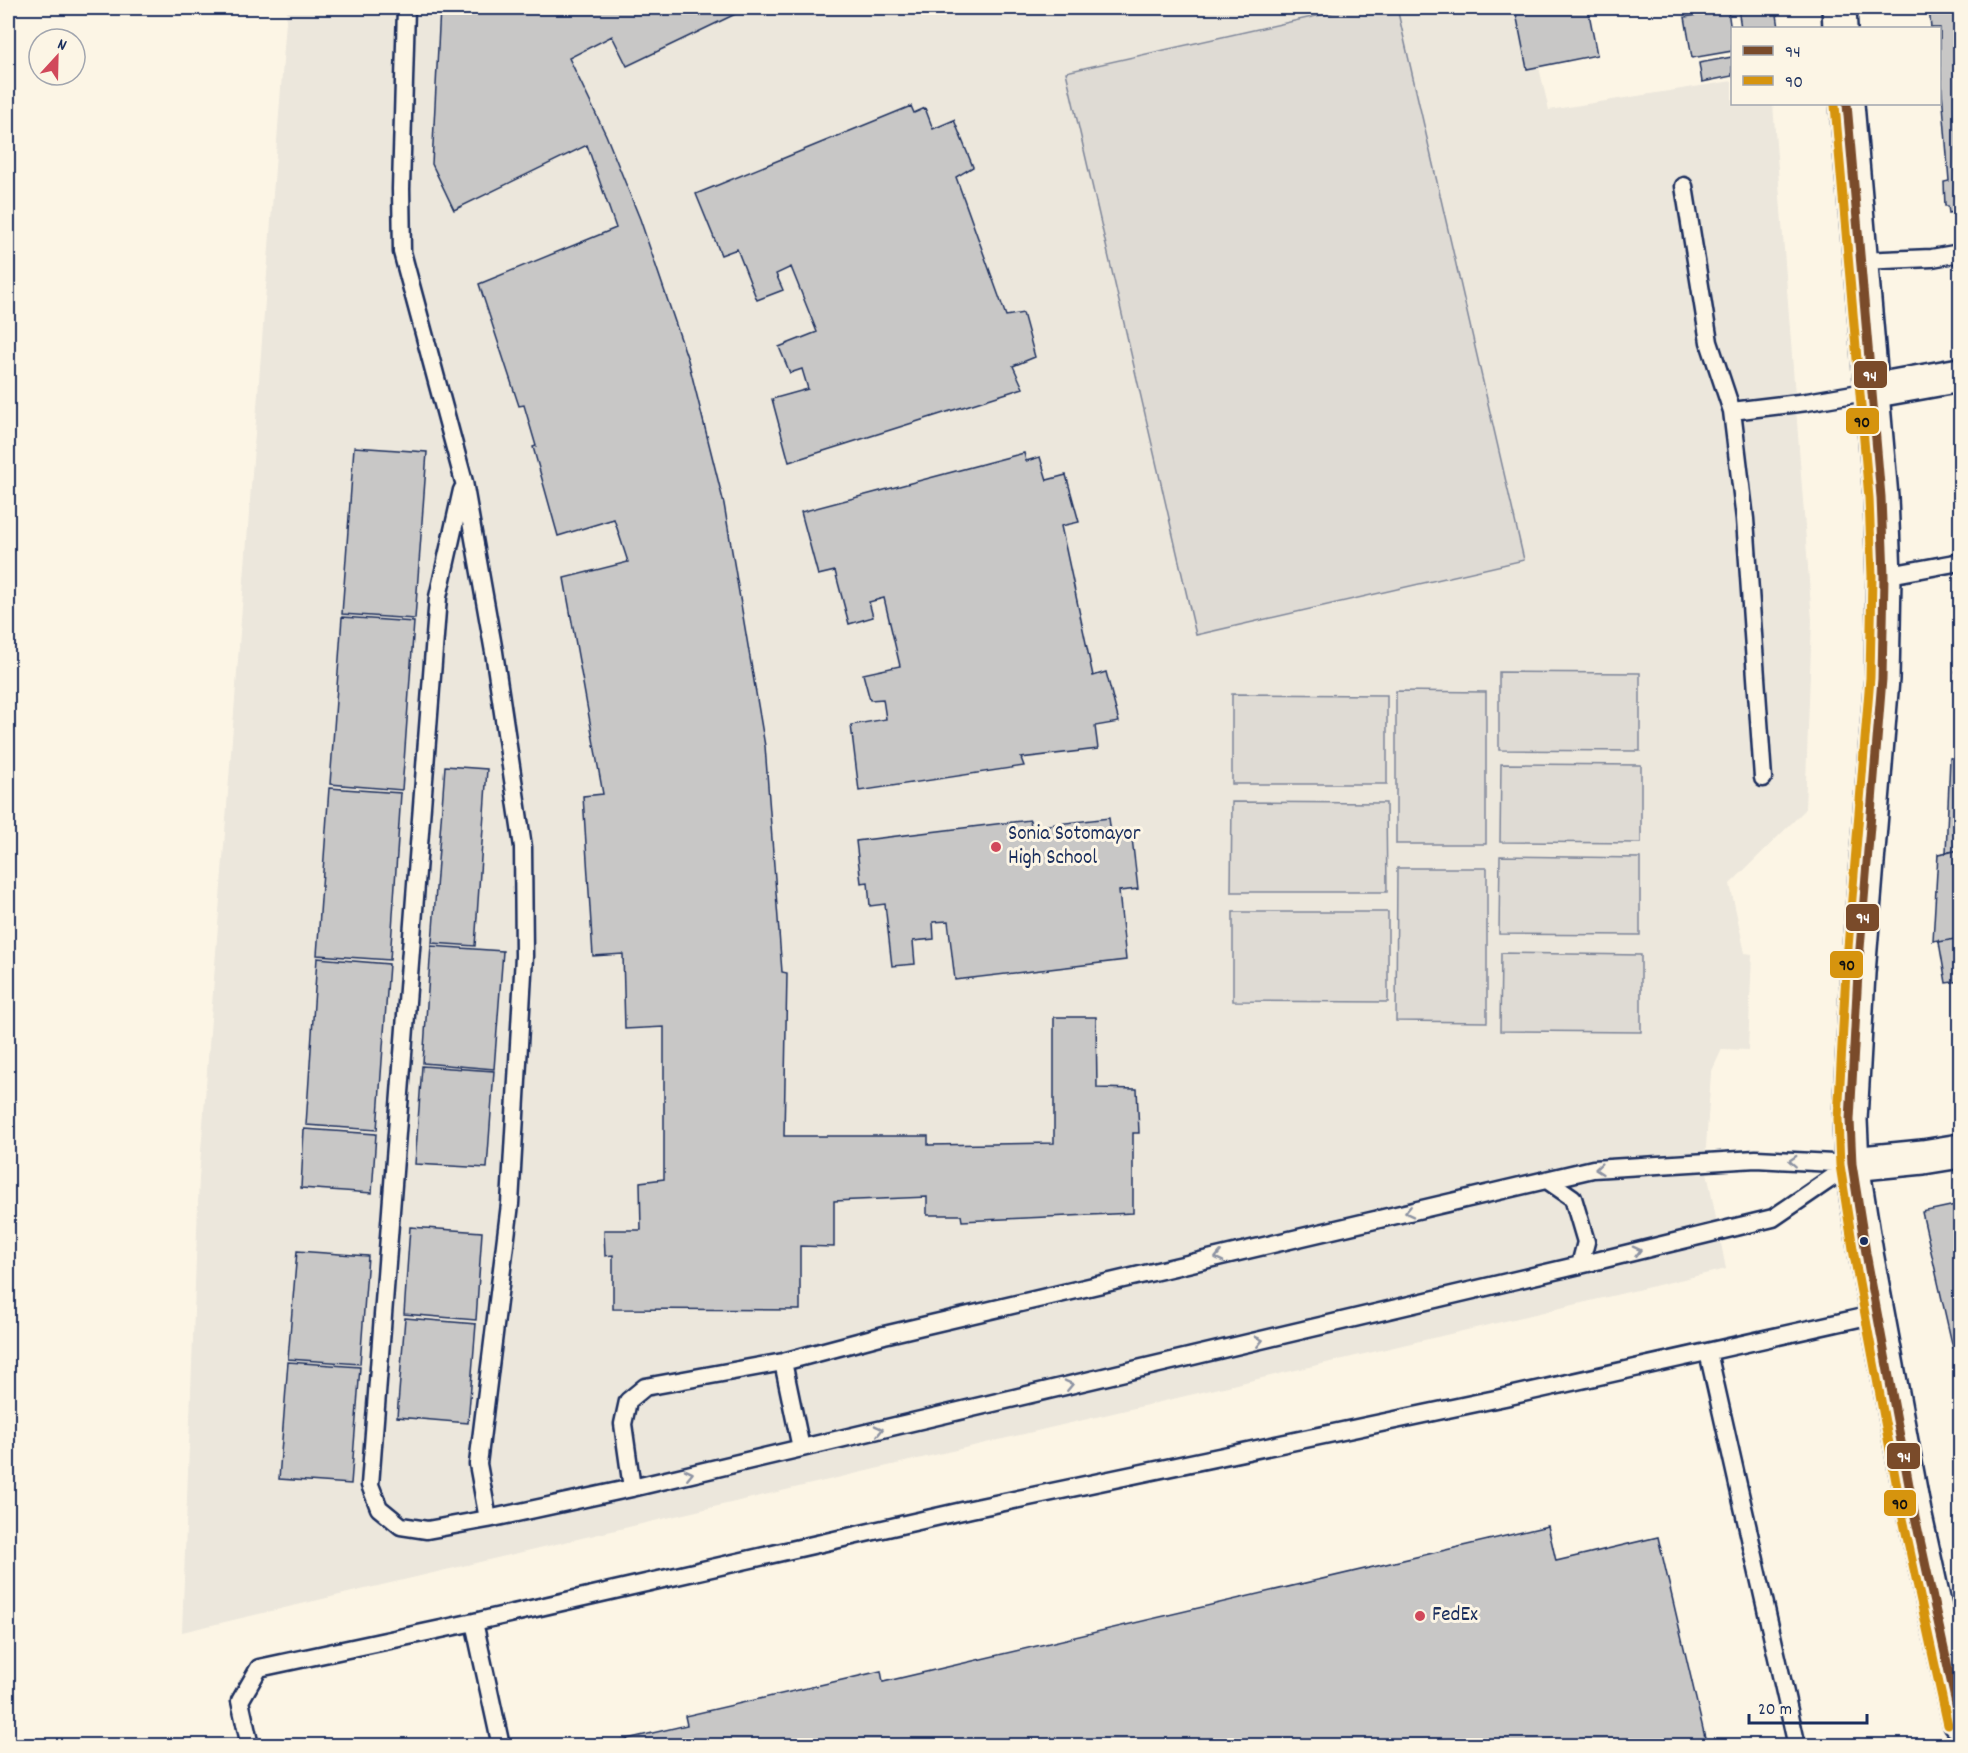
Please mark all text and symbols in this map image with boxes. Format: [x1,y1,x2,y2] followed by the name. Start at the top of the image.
[27,27,87,87] north arrow
[1731,27,1941,105] legend
[54,33,70,58] text: N
[1785,41,1801,66] text: 94
[1785,71,1803,96] text: 90
[1853,360,1888,389] line badge: 94
[1863,366,1877,389] text: 94
[1845,407,1880,435] line badge: 90
[1854,412,1870,435] text: 90
[1008,820,1141,874] place label: Sonia Sotomayor High School
[989,840,1003,854] marker: Sonia Sotomayor High School
[1845,903,1880,932] line badge: 94
[1856,908,1870,931] text: 94
[1829,950,1864,979] line badge: 90
[1839,955,1855,978] text: 90
[1789,1155,1798,1168] one-way arrow
[1594,1162,1603,1175] one-way arrow
[1404,1205,1414,1218] one-way arrow
[1858,1235,1870,1247] unlabelled marker
[1632,1245,1642,1258] one-way arrow
[1214,1249,1224,1262] one-way arrow
[1253,1335,1263,1348] one-way arrow
[1064,1380,1074,1393] one-way arrow
[874,1424,884,1437] one-way arrow
[1886,1442,1921,1470] line badge: 94
[1897,1447,1911,1470] text: 94
[684,1469,694,1482] one-way arrow
[1883,1489,1917,1517] line badge: 90
[1892,1494,1908,1517] text: 90
[1432,1601,1478,1631] place label: FedEx
[1413,1609,1427,1623] marker: FedEx
[1749,1687,1868,1725] scale bar
[1758,1698,1792,1723] text: 20 m

